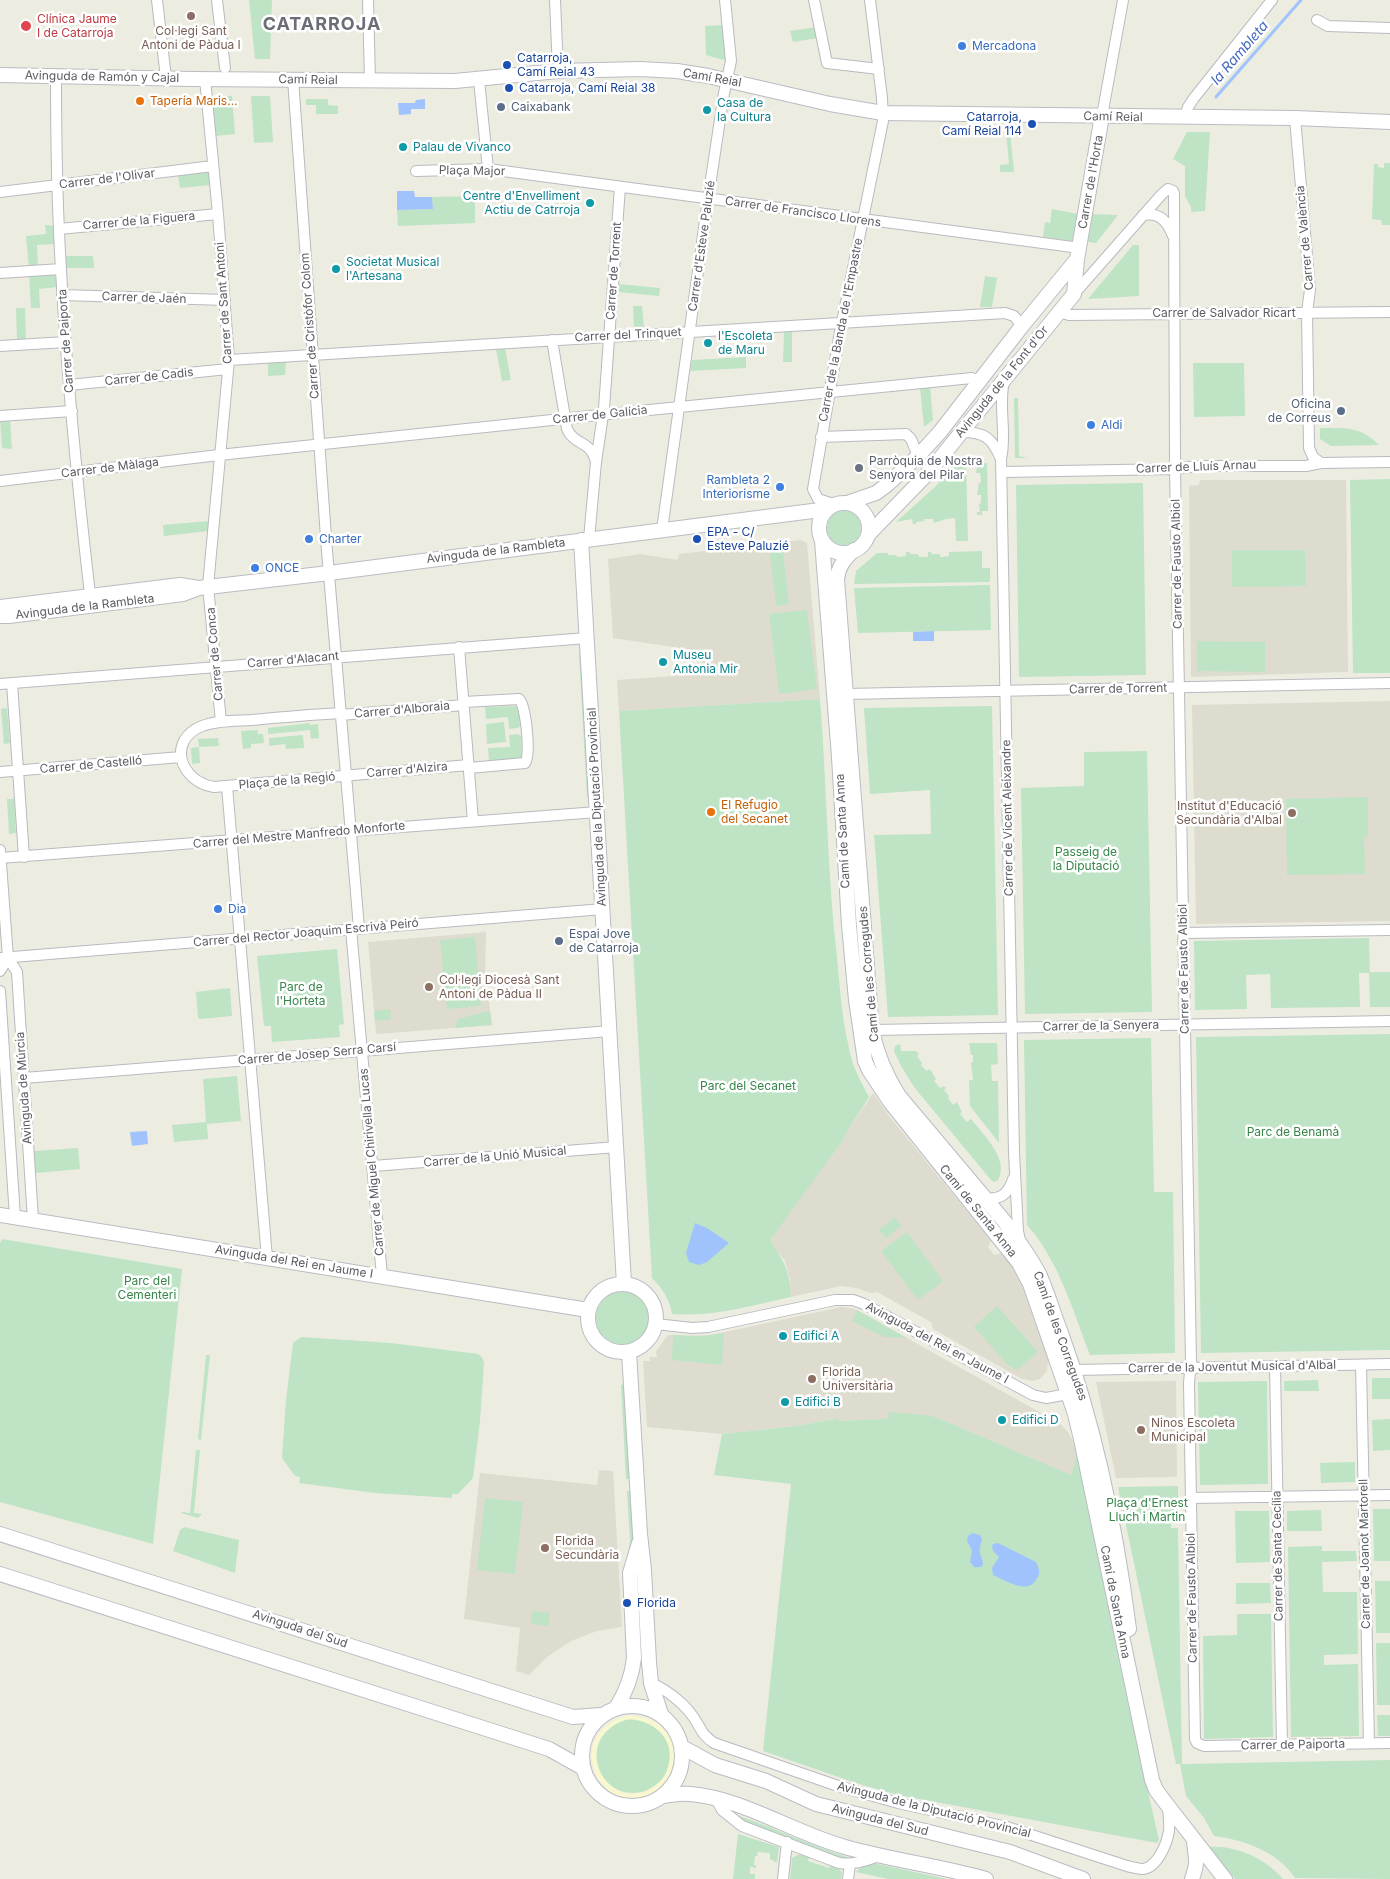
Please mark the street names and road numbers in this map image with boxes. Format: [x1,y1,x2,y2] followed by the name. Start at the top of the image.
[682,66,742,90] street label: Camí Reial
[25,68,179,86] street label: Avinguda de Ramón y Cajal
[278,72,338,88] street label: Camí Reial
[1083,109,1143,125] street label: Camí Reial
[1076,134,1106,230] street label: Carrer de l'Horta
[439,163,505,179] street label: Plaça Major
[58,166,156,192] street label: Carrer de l'Olivar
[686,179,718,313] street label: Carrer d'Esteve Paluzié
[1293,185,1317,291] street label: Carrer de València
[724,194,882,230] street label: Carrer de Francisco Llorens
[82,209,196,233] street label: Carrer de la Figuera
[603,222,625,320] street label: Carrer de Torrent
[816,237,866,423] street label: Carrer de la Banda de l'Empastre
[213,241,235,365] street label: Carrer de Sant Antoni
[298,252,322,400] street label: Carrer de Cristòfor Colom
[55,288,77,394] street label: Carrer de Paiporta
[101,289,187,307] street label: Carrer de Jaén
[1152,306,1296,320] street label: Carrer de Salvador Ricart
[952,323,1052,441] street label: Avinguda de la Font d'Or
[574,325,682,345] street label: Carrer del Trinquet
[104,365,194,389] street label: Carrer de Cadis
[552,403,648,427] street label: Carrer de Galícia
[60,455,160,481] street label: Carrer de Màlaga
[1136,458,1256,476] street label: Carrer de Lluís Arnau
[1169,499,1185,629] street label: Carrer de Fausto Albiol
[426,535,566,567] street label: Avinguda de la Rambleta
[15,591,155,623] street label: Avinguda de la Rambleta
[204,607,226,701] street label: Carrer de Conca
[247,649,339,671] street label: Carrer d'Alacant
[1069,681,1167,697] street label: Carrer de Torrent
[354,699,450,721] street label: Carrer d'Alboraia
[585,707,609,907] street label: Avinguda de la Diputació Provincial
[999,740,1017,896] street label: Carrer de Vicent Aleixandre
[39,753,143,777] street label: Carrer de Castelló
[366,759,448,781] street label: Carrer d'Alzira
[238,770,336,792] street label: Plaça de la Regió
[833,773,853,889] street label: Camí de Santa Anna
[192,819,406,851] street label: Carrer del Mestre Manfredo Monforte
[1176,904,1192,1034] street label: Carrer de Fausto Albiol
[856,905,882,1043] street label: Camí de les Corregudes
[193,916,419,950] street label: Carrer del Rector Joaquim Escrivà Peiró
[1043,1018,1159,1034] street label: Carrer de la Senyera
[13,1031,35,1145] street label: Avinguda de Múrcia
[237,1040,397,1068] street label: Carrer de Josep Serra Carsí
[357,1068,387,1256] street label: Carrer de Miguel Chirivella Lucas
[423,1144,567,1170] street label: Carrer de la Unió Musical
[936,1162,1020,1260] street label: Camí de Santa Anna
[214,1242,374,1282] street label: Avinguda del Rei en Jaume I
[1030,1269,1090,1403] street label: Camí de les Corregudes
[863,1299,1011,1387] street label: Avinguda del Rei en Jaume I
[1128,1358,1336,1376] street label: Carrer de la Joventut Musical d'Albal
[1356,1479,1374,1629] street label: Carrer de Joanot Martorell
[1270,1490,1286,1622] street label: Carrer de Santa Cecília
[1184,1533,1200,1663] street label: Carrer de Fausto Albiol
[1097,1544,1133,1660] street label: Camí de Santa Anna
[251,1607,349,1651] street label: Avinguda del Sud
[1241,1737,1345,1753] street label: Carrer de Paiporta
[836,1779,1032,1841] street label: Avinguda de la Diputació Provincial
[830,1801,930,1839] street label: Avinguda del Sud

